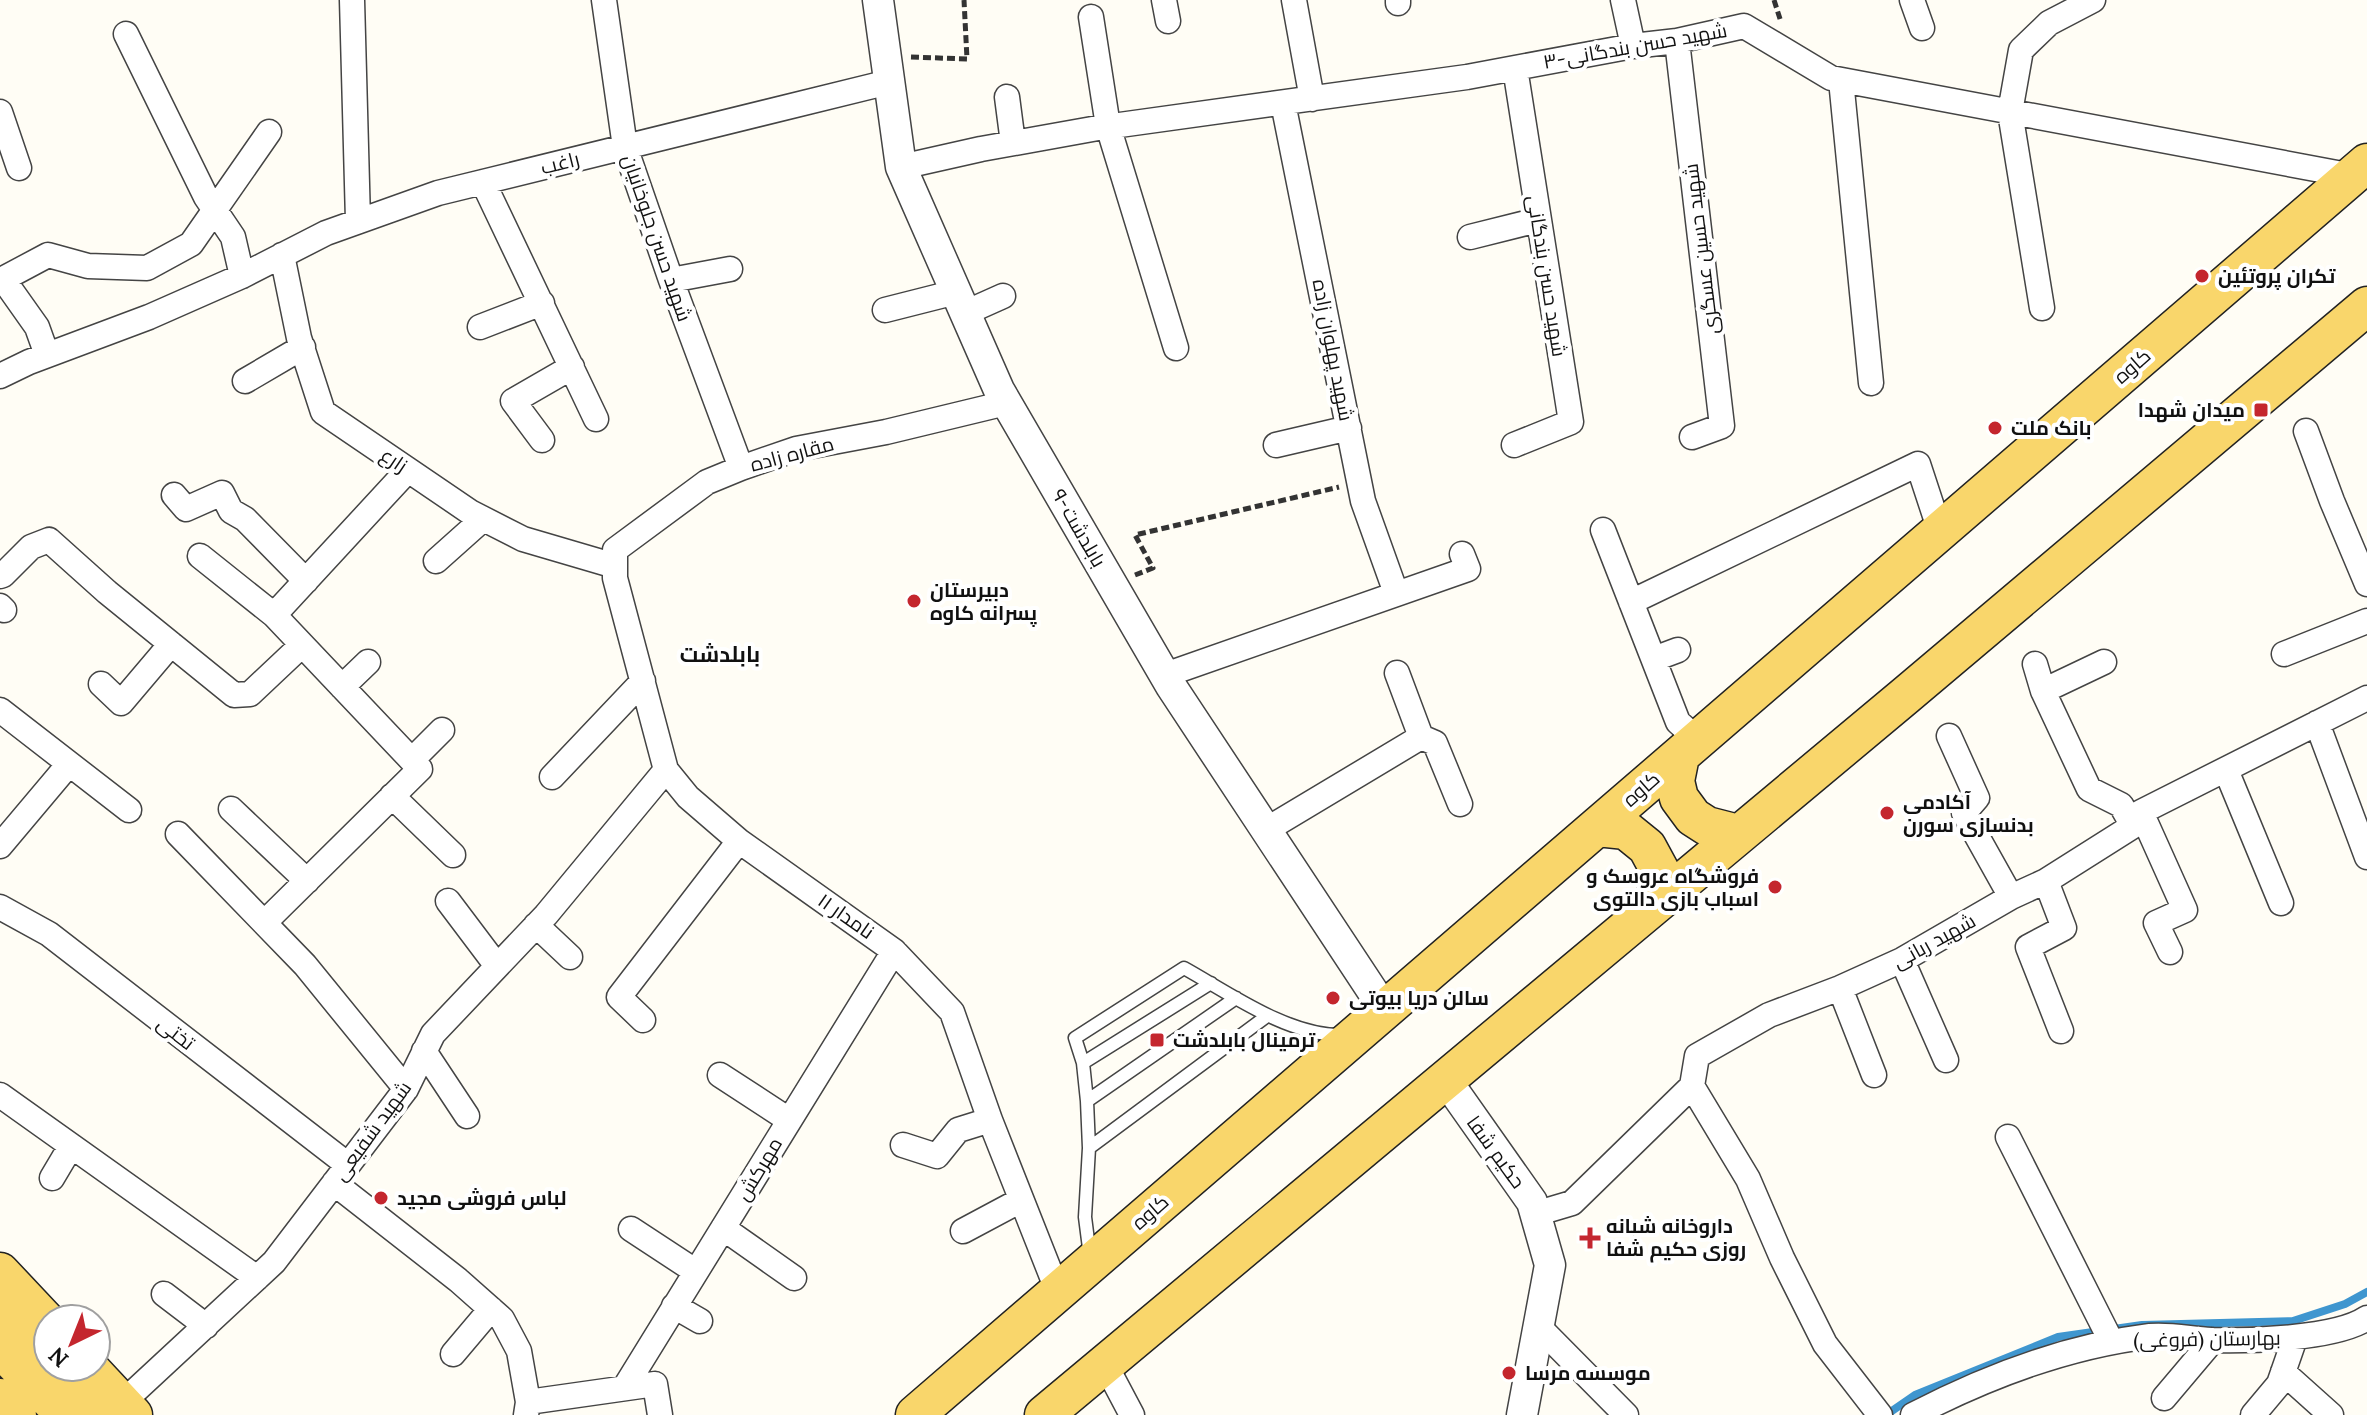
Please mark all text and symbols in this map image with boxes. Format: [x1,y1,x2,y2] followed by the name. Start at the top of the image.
[1541,17,1729,75] street label: ۳-شهید حسن بندگانی
[538,146,582,179] street label: راغب
[616,151,698,325] street label: شهید حسن جلوخانیان
[1678,162,1724,336] street label: شهید حسین عسگری
[1521,193,1573,359] street label: شهید حسن بندگانی
[2218,263,2336,290] place label: تکران پروتئین
[2193,267,2211,285] marker: تکران پروتئین
[1307,277,1359,423] street label: شهید پهلوان زاده
[2108,343,2155,389] street label: کاوه
[2138,397,2245,423] place label: میدان شهدا
[2252,401,2270,419] marker: میدان شهدا
[2011,415,2091,440] place label: بانک ملت
[1986,419,2004,437] marker: بانک ملت
[747,430,836,477] street label: مقاره زاده
[375,442,412,479] street label: زارع
[1047,484,1112,571] street label: ۹-بابلدشت
[930,577,1037,627] place label: دبیرستان پسرانه کاوه
[905,592,923,610] marker: دبیرستان پسرانه کاوه
[680,640,760,668] district label: بابلدشت
[1617,766,1664,812] street label: کاوه
[1903,789,2034,837] place label: آکادمی بدنسازی سورن
[1878,804,1896,822] marker: آکادمی بدنسازی سورن
[1586,863,1759,911] place label: فروشگاه عروسک و اسباب بازی دالتوی
[1766,878,1784,896] marker: فروشگاه عروسک و اسباب بازی دالتوی
[813,887,879,944] street label: ۱۱ نامدار
[1888,908,1980,974] street label: شهید ربانی
[1349,985,1489,1010] place label: سالن دریا بیوتی
[1324,989,1342,1007] marker: سالن دریا بیوتی
[152,1010,201,1056] street label: تختی
[1173,1027,1316,1052] place label: ترمینال بابلدشت
[1148,1031,1166,1049] marker: ترمینال بابلدشت
[327,1076,417,1186] street label: شهید شفیعی
[1460,1110,1531,1194] street label: حکیم شفا
[730,1133,788,1205] street label: مهرکش
[397,1185,567,1210] place label: لباس فروشی مجید
[372,1189,390,1207] marker: لباس فروشی مجید
[1126,1189,1173,1235] street label: کاوه
[1606,1213,1746,1263] place label: داروخانه شبانه‌ روزی حکیم شفا
[1581,1229,1599,1247] marker: داروخانه شبانه‌ روزی حکیم شفا
[32,1303,112,1383] north arrow
[2133,1325,2281,1353] street label: بهارستان (فروغی)
[43,1342,74,1374] text: N
[1525,1360,1651,1385] place label: موسسه مرسا
[1500,1364,1518,1382] marker: موسسه مرسا

